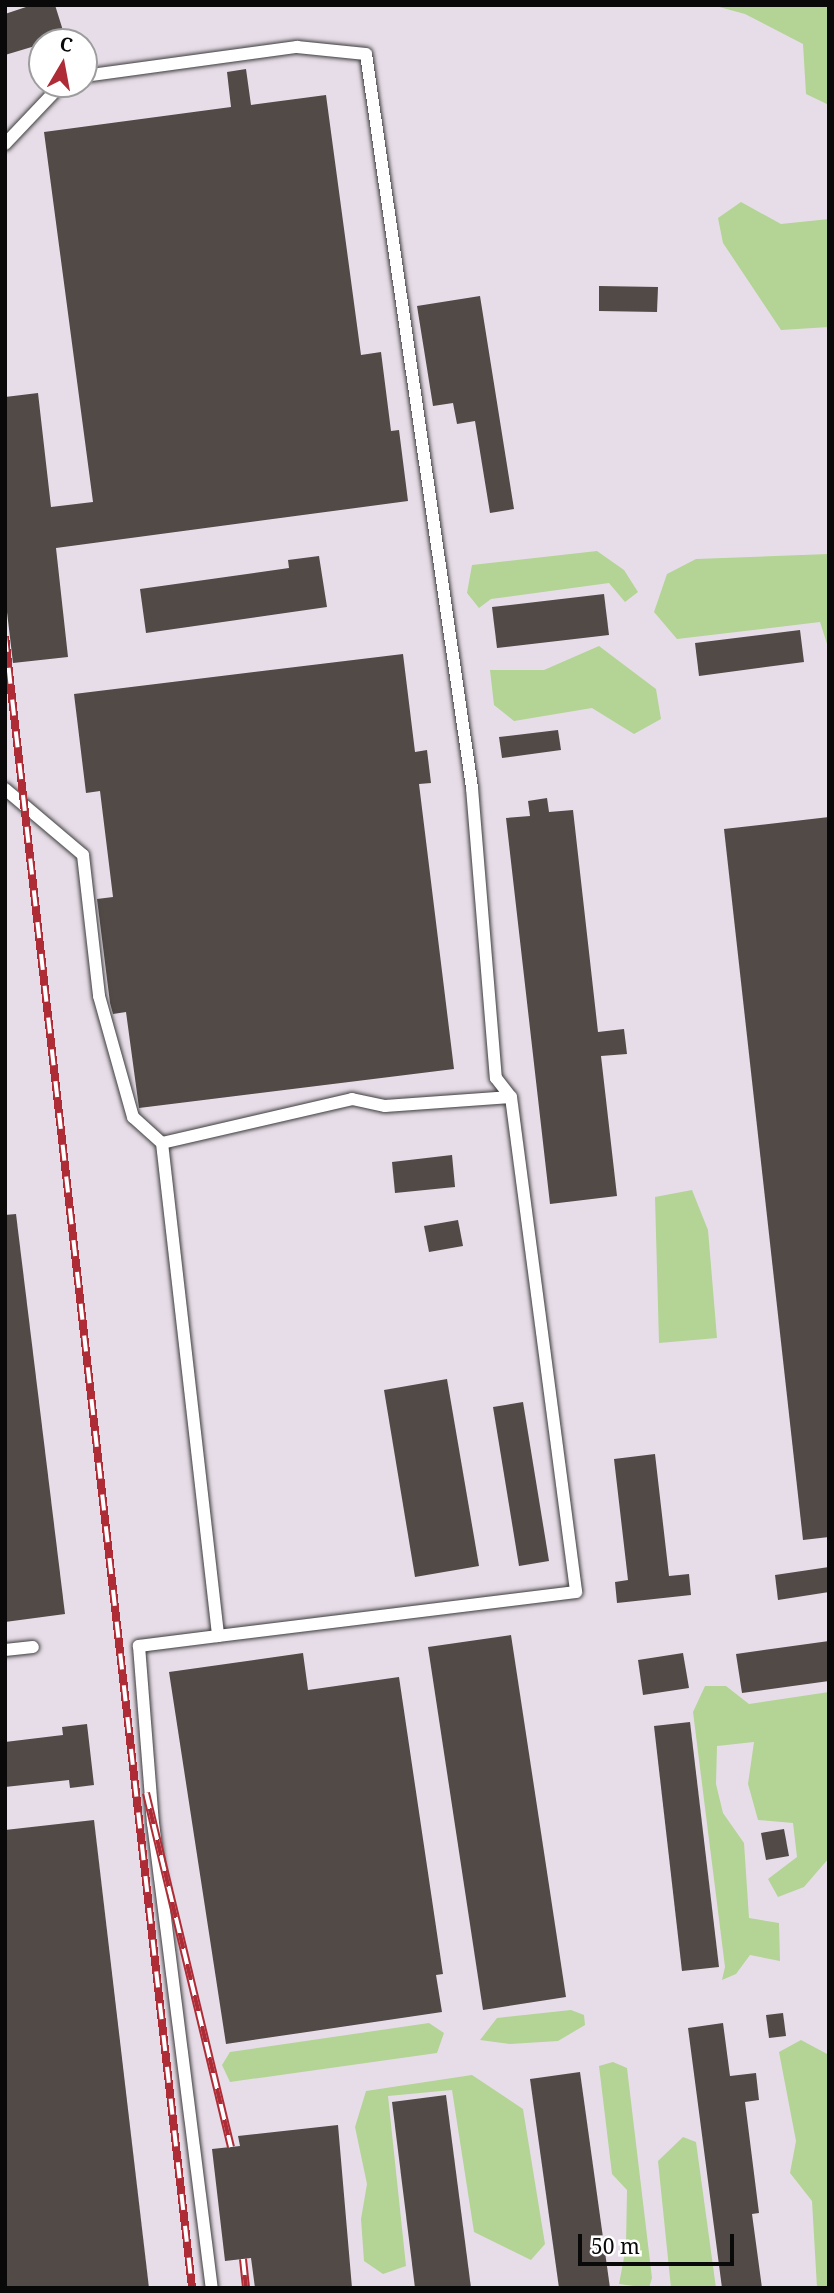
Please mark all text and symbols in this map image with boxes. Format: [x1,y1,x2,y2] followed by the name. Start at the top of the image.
[28,28,98,98] north arrow
[58,30,75,58] text: С
[582,2220,738,2264] scale bar
[591,2232,640,2260] text: 50 m

